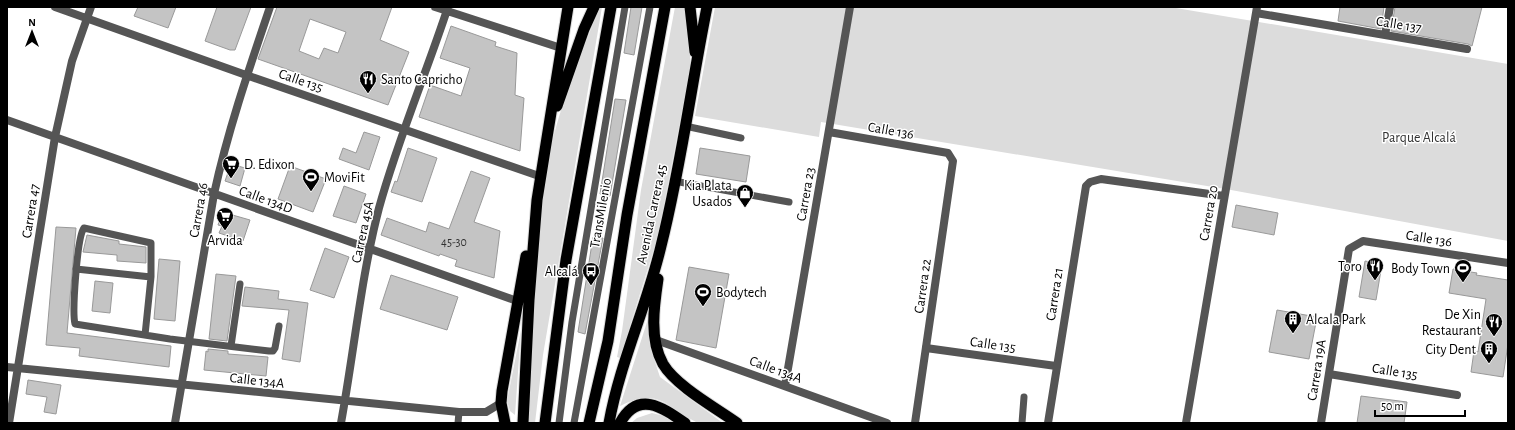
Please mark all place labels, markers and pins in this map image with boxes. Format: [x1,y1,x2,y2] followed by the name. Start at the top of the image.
[358,69,378,94] restaurant icon: Santo Capricho
[381,73,463,87] place label: Santo Capricho
[221,154,241,179] supermarket icon: D. Edixon
[244,158,295,172] place label: D. Edixon
[301,167,321,192] sports icon: MoviFit
[324,171,365,185] place label: MoviFit
[684,179,733,209] place label: Kia Plata Usados
[735,183,755,208] shop icon: Kia Plata Usados
[215,206,235,231] supermarket icon: Arvida
[207,234,243,248] place label: Arvida
[1365,256,1385,281] restaurant icon: Toro
[1453,258,1473,283] sports icon: Body Town
[1338,260,1362,274] place label: Toro
[581,261,601,286] bus stop icon: Alcalá
[1391,262,1450,276] place label: Body Town
[545,265,579,279] place label: Alcalá
[693,282,713,307] sports icon: Bodytech
[716,286,767,300] place label: Bodytech
[1422,308,1482,338] place label: De Xin Restaurant
[1283,309,1303,334] building icon: Alcala Park
[1484,312,1504,337] restaurant icon: De Xin Restaurant
[1306,313,1366,327] place label: Alcala Park
[1479,339,1499,364] building icon: City Dent
[1425,343,1477,357] place label: City Dent

